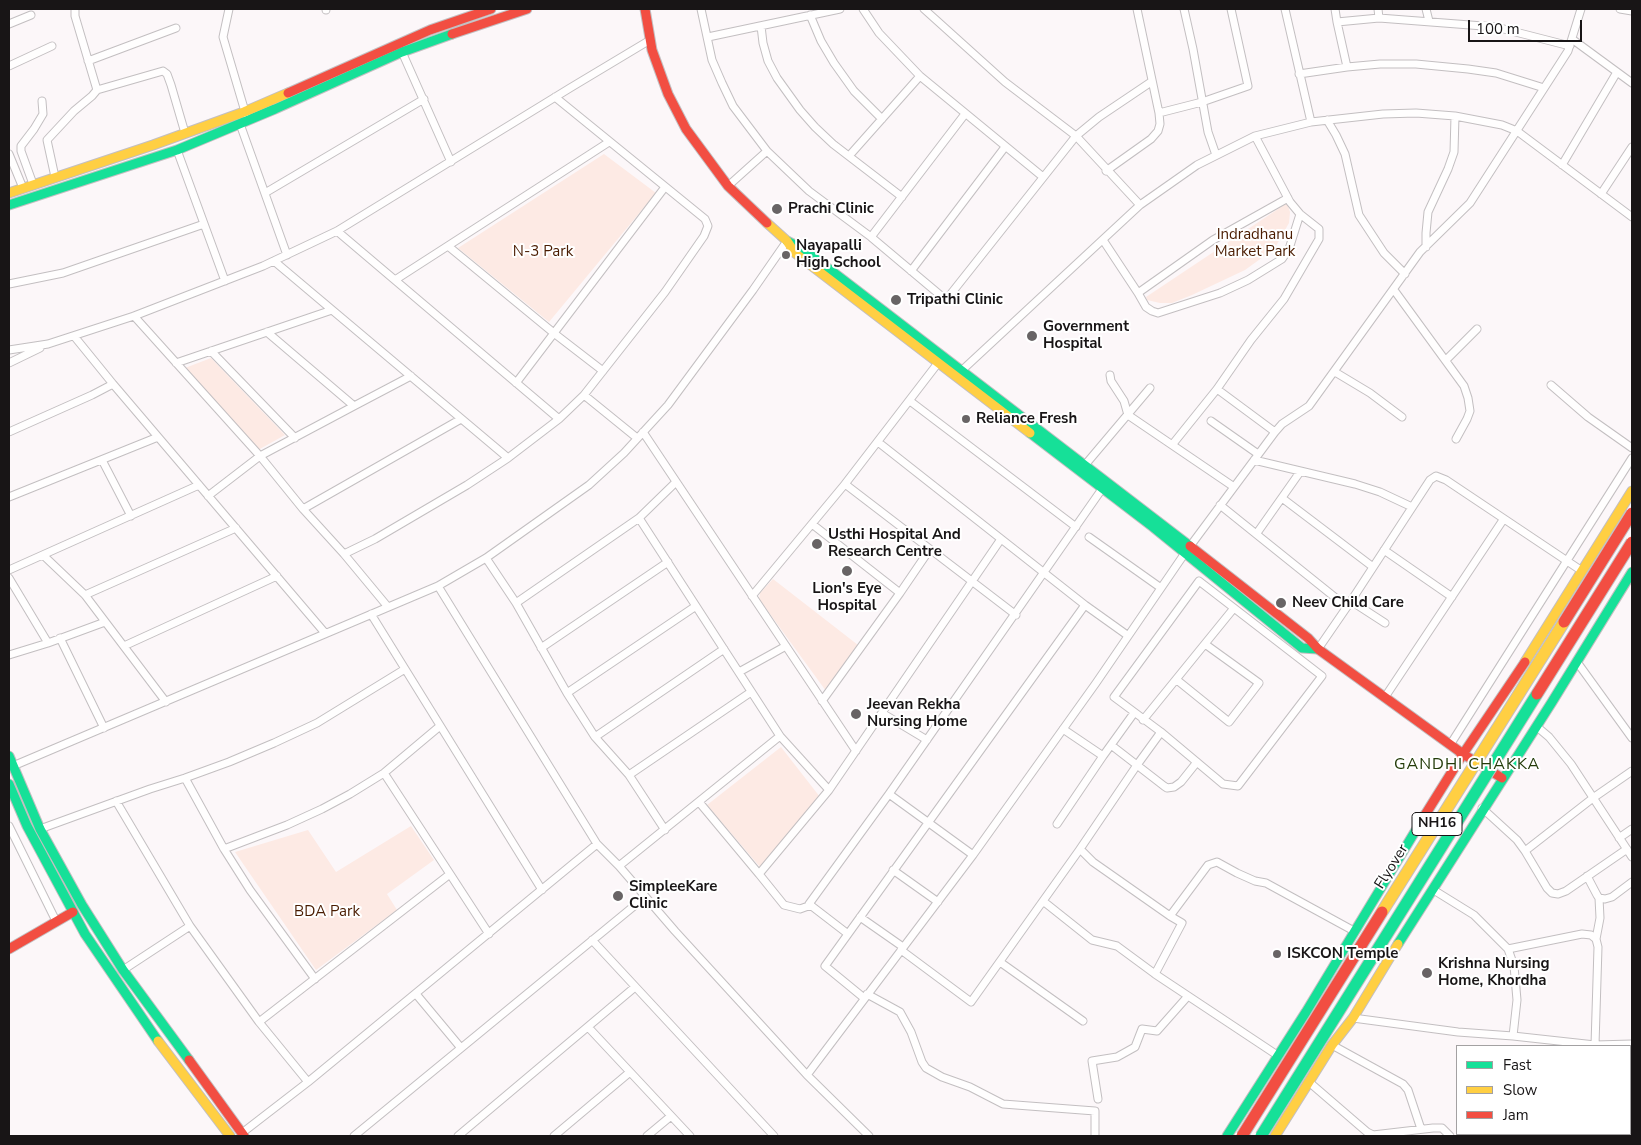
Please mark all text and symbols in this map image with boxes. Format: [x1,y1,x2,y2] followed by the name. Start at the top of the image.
[1471,10,1585,42] scale bar
[1476,19,1520,39] text: 100 m
[788,200,874,218] place label: Prachi Clinic
[770,202,784,216] marker: Prachi Clinic
[1215,226,1295,261] park label: Indradhanu Market Park
[796,237,881,272] place label: Nayapalli High School
[513,243,573,261] park label: N-3 Park
[780,249,792,261] marker: Nayapalli High School
[907,291,1003,309] place label: Tripathi Clinic
[889,293,903,307] marker: Tripathi Clinic
[1043,318,1129,353] place label: Government Hospital
[1025,329,1039,343] marker: Government Hospital
[976,410,1077,428] place label: Reliance Fresh
[960,413,972,425] marker: Reliance Fresh
[828,526,961,561] place label: Usthi Hospital And Research Centre
[810,537,824,551] marker: Usthi Hospital And Research Centre
[840,564,854,578] marker: Lion's Eye Hospital
[812,580,882,615] place label: Lion's Eye Hospital
[1292,594,1404,612] place label: Neev Child Care
[1274,596,1288,610] marker: Neev Child Care
[867,696,967,731] place label: Jeevan Rekha Nursing Home
[849,707,863,721] marker: Jeevan Rekha Nursing Home
[1392,755,1542,775] district label: GANDHI CHAKKA
[1412,812,1462,836] road number: NH16
[1371,841,1413,893] street label: Flyover
[629,878,717,913] place label: SimpleeKare Clinic
[611,889,625,903] marker: SimpleeKare Clinic
[294,903,360,921] park label: BDA Park
[1287,945,1398,963] place label: ISKCON Temple
[1271,948,1283,960] marker: ISKCON Temple
[1438,955,1549,990] place label: Krishna Nursing Home, Khordha
[1420,966,1434,980] marker: Krishna Nursing Home, Khordha
[1456,1045,1631,1135] legend
[1503,1055,1531,1075] text: Fast
[1503,1080,1537,1100] text: Slow
[1503,1105,1529,1125] text: Jam

